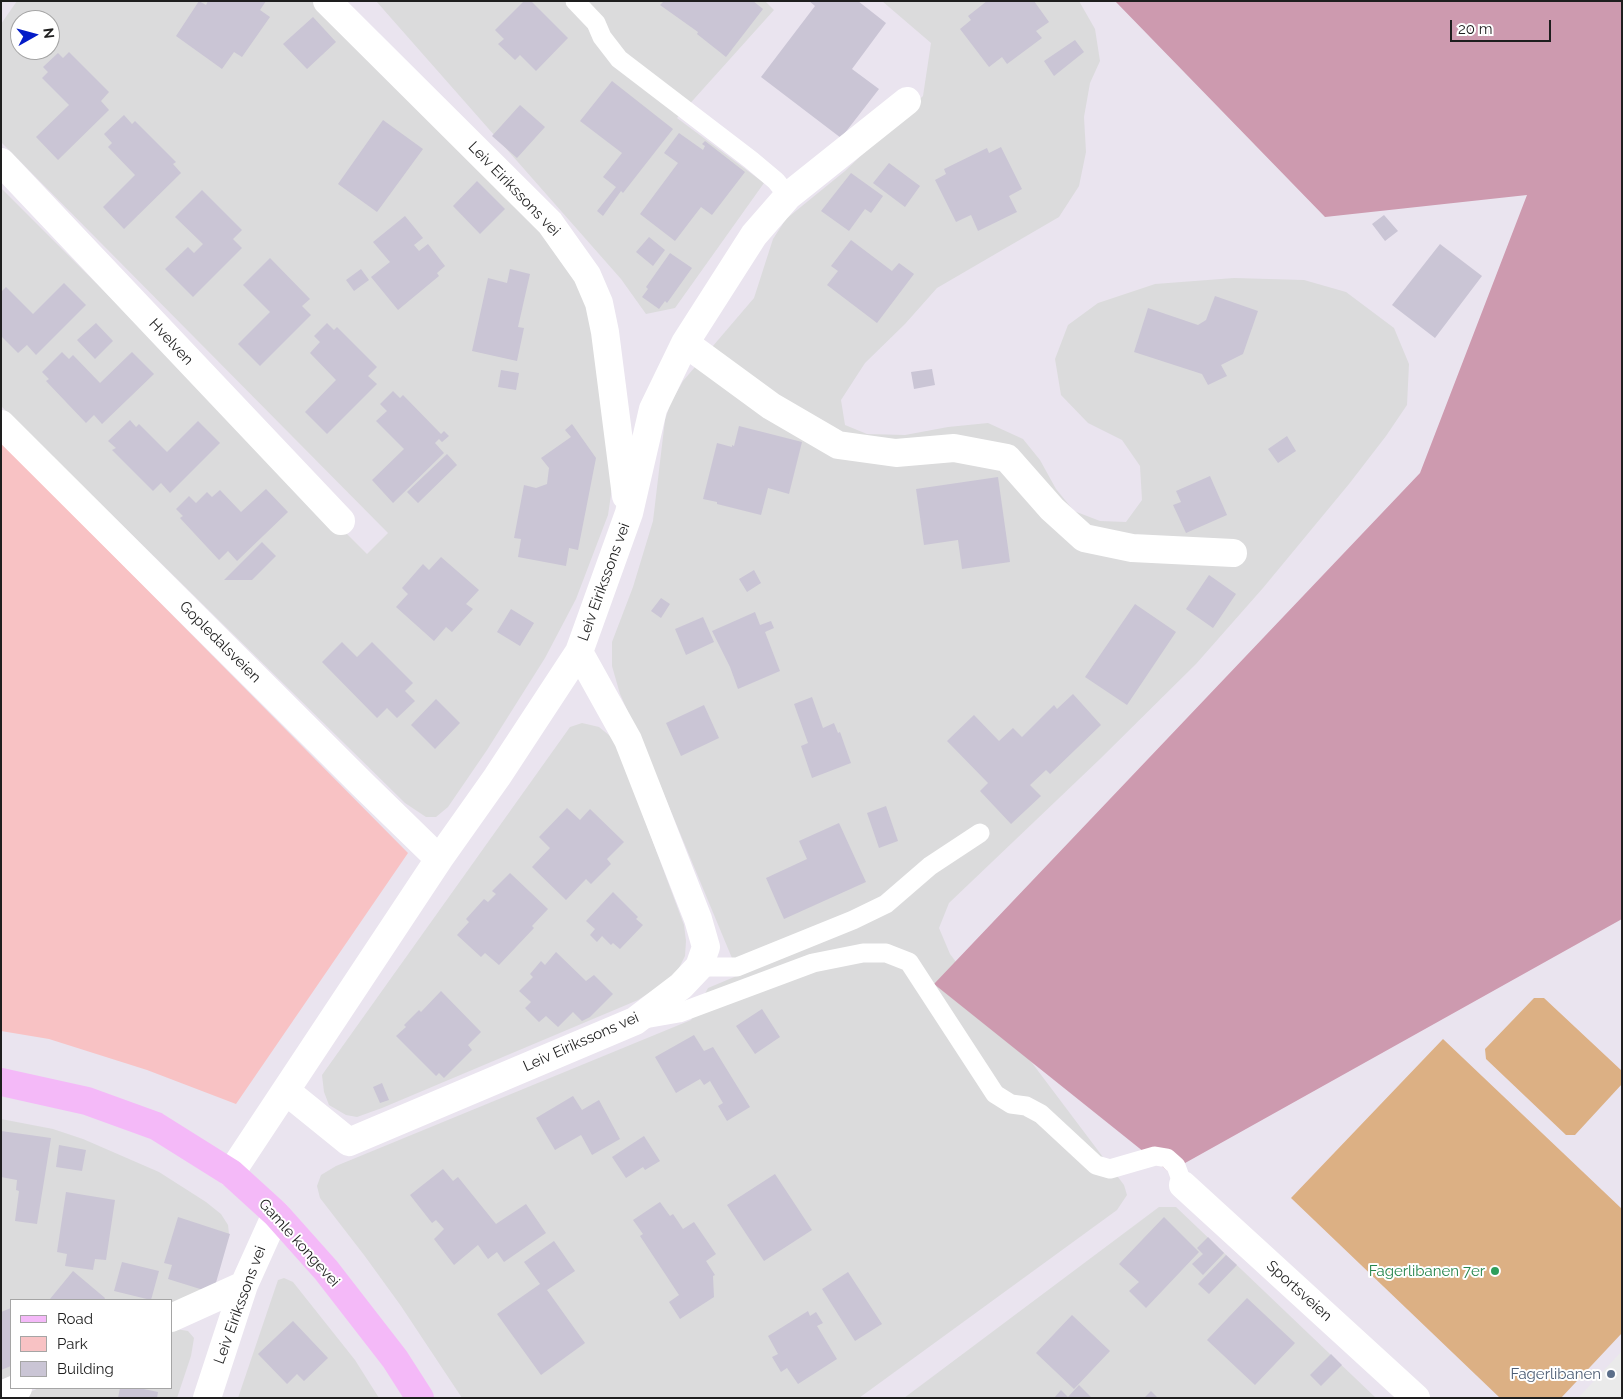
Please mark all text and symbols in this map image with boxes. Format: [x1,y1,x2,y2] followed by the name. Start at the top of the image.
[10,10,60,60] north arrow
[1453,10,1554,42] scale bar
[1458,20,1493,38] text: 20 m
[40,27,57,40] text: N
[464,138,564,240] street label: Leiv Eirikssons vei
[145,315,197,369] street label: Hvelven
[574,520,634,644] street label: Leiv Eirikssons vei
[176,598,264,686] street label: Gopledalsveien
[521,1008,641,1076] street label: Leiv Eirikssons vei
[255,1195,343,1291] street label: Gamle kongevei
[210,1243,270,1367] street label: Leiv Eirikssons vei
[1263,1257,1335,1325] street label: Sportsveien
[1369,1262,1485,1280] place label: Fagerlibanen 7er
[1489,1265,1501,1277] marker: Fagerlibanen 7er
[10,1299,172,1389] legend
[57,1310,93,1328] text: Road
[57,1335,88,1353] text: Park
[57,1360,114,1378] text: Building
[1511,1365,1601,1383] place label: Fagerlibanen
[1605,1368,1617,1380] marker: Fagerlibanen

